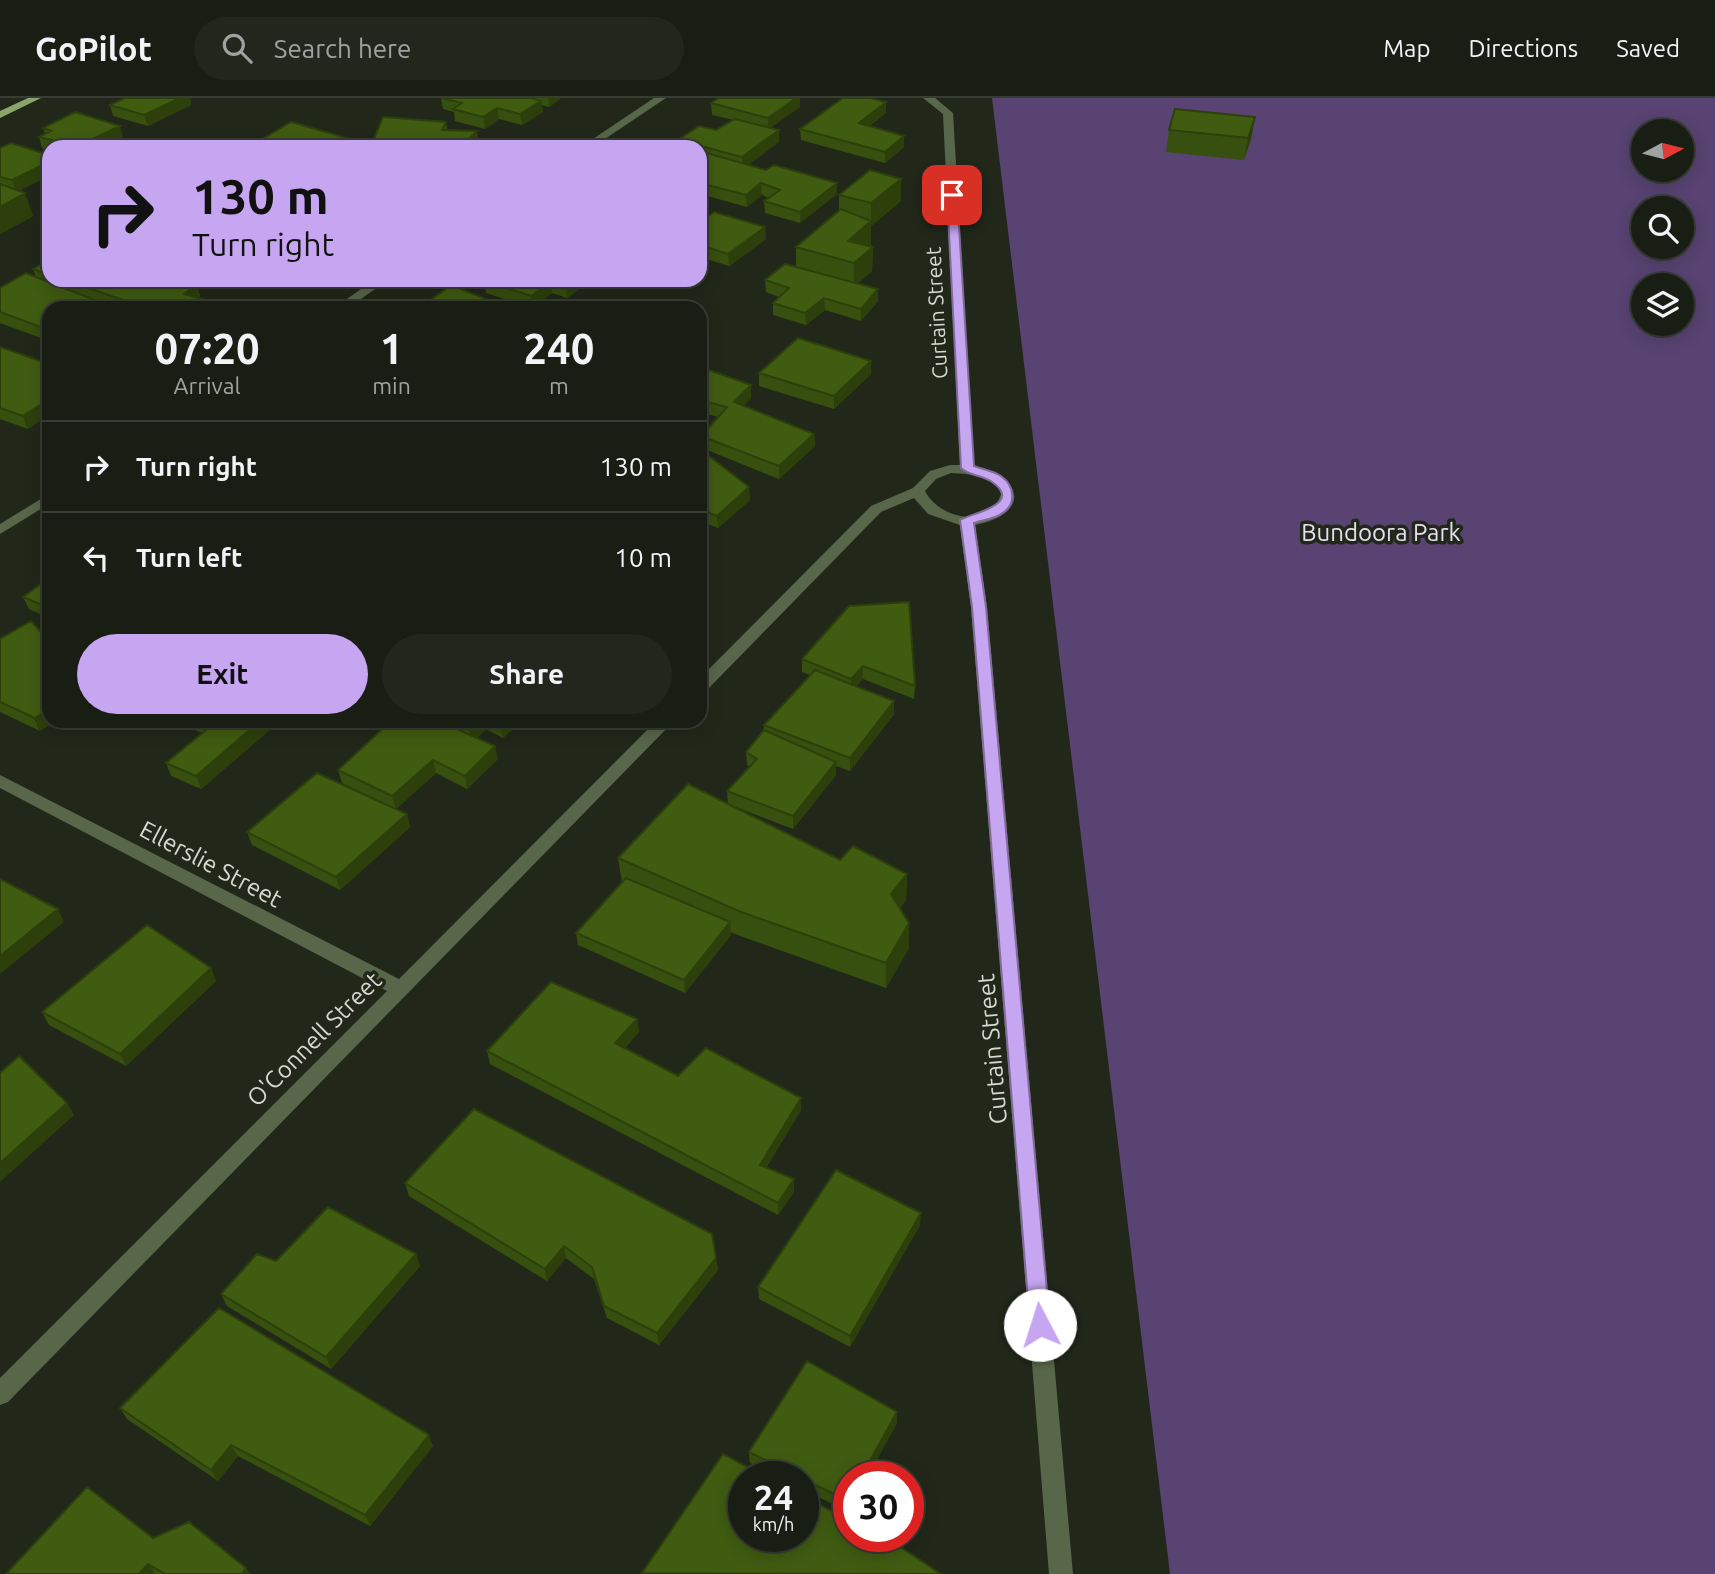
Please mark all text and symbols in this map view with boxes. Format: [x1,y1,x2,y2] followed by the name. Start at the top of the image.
[194,17,684,80] search box
[218,29,256,67] icon: search
[35,30,152,67] text: GoPilot
[274,34,411,63] text: Search here
[1383,35,1430,62] text: Map
[1468,35,1578,62] text: Directions
[1616,35,1680,62] text: Saved
[1631,119,1694,182] north arrow
[1631,119,1694,336] map controls
[922,165,982,225] pin
[77,168,168,259] icon: right
[192,168,329,223] text: 130 m
[933,176,971,214] icon: arrive
[1631,196,1694,259] button: search
[192,226,334,262] text: Turn right
[921,246,951,380] street label: Curtain Street
[1631,273,1694,336] button: layers
[155,325,260,372] text: 07:20
[380,325,403,372] text: 1
[523,325,594,372] text: 240
[174,373,241,398] text: Arrival
[372,373,411,398] text: min
[549,373,569,398] text: m
[77,448,115,486] icon: right
[136,452,257,481] text: Turn right
[600,452,672,481] text: 130 m
[1301,519,1461,546] park label: Bundoora Park
[77,539,115,577] icon: left
[136,543,242,572] text: Turn left
[614,543,672,572] text: 10 m
[77,634,368,714] button: Exit
[382,634,672,714] button: Share
[135,815,287,913] street label: Ellerslie Street
[241,966,387,1112] street label: O'Connell Street
[972,972,1012,1125] street label: Curtain Street
[1003,1288,1077,1362] position arrow
[833,1461,924,1552] speed limit sign: 30
[754,1477,793,1517] text: 24
[753,1514,794,1534] text: km/h

